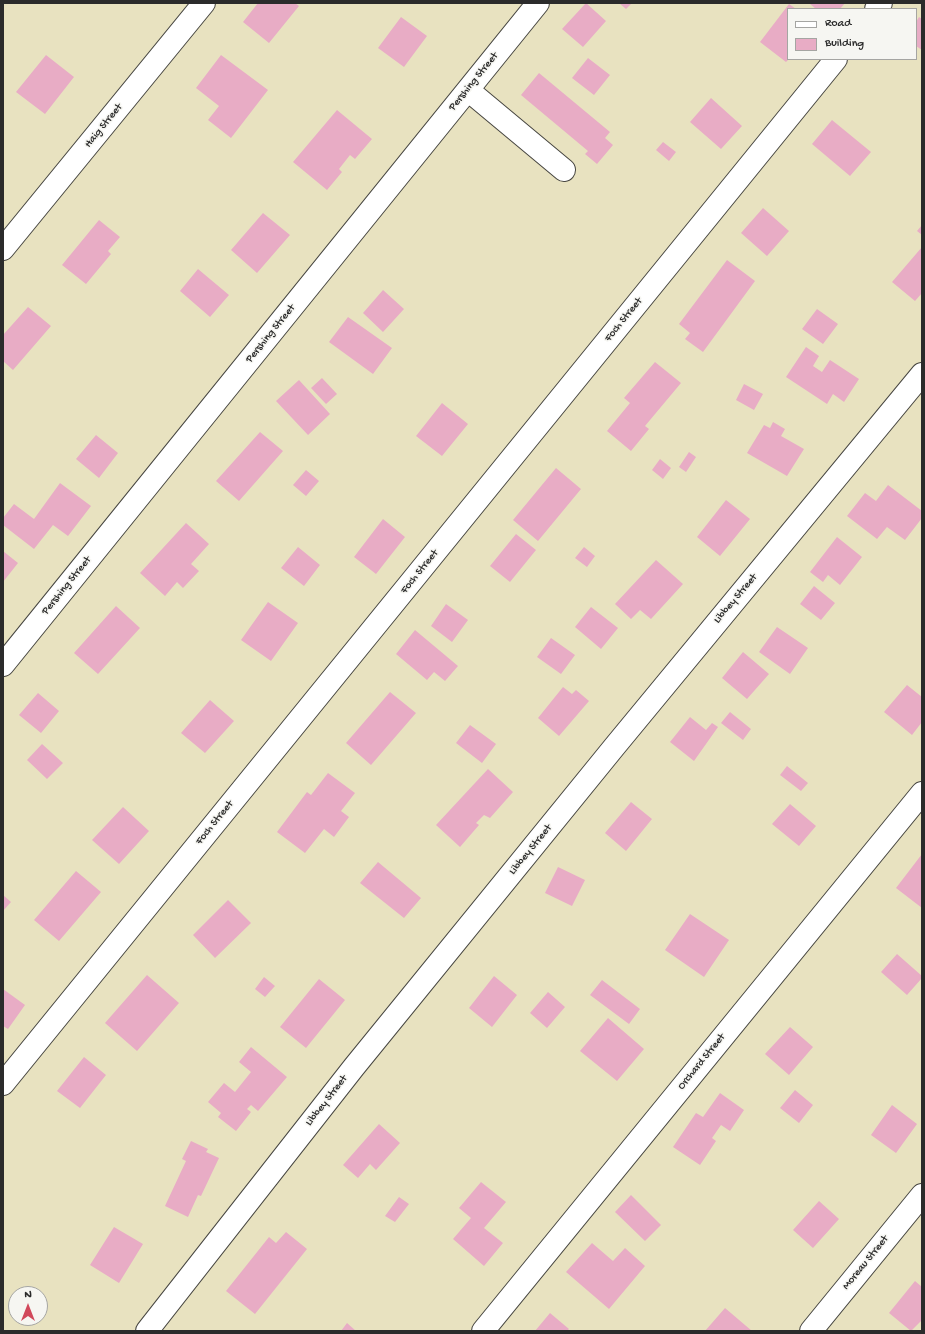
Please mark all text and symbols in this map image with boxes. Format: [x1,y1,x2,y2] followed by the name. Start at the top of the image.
[787,8,917,60] legend
[825,17,851,31] text: Road
[825,37,864,51] text: Building
[446,50,502,114] street label: Pershing Street
[82,101,126,151] street label: Haig Street
[602,295,646,345] street label: Foch Street
[243,302,299,366] street label: Pershing Street
[398,547,442,597] street label: Foch Street
[39,554,95,618] street label: Pershing Street
[711,571,761,627] street label: Libbey Street
[193,798,237,848] street label: Foch Street
[507,822,555,878] street label: Libbey Street
[675,1031,729,1093] street label: Orchard Street
[303,1073,351,1129] street label: Libbey Street
[840,1233,892,1293] street label: Moreau Street
[8,1286,48,1326] north arrow
[24,1289,32,1301] text: N

